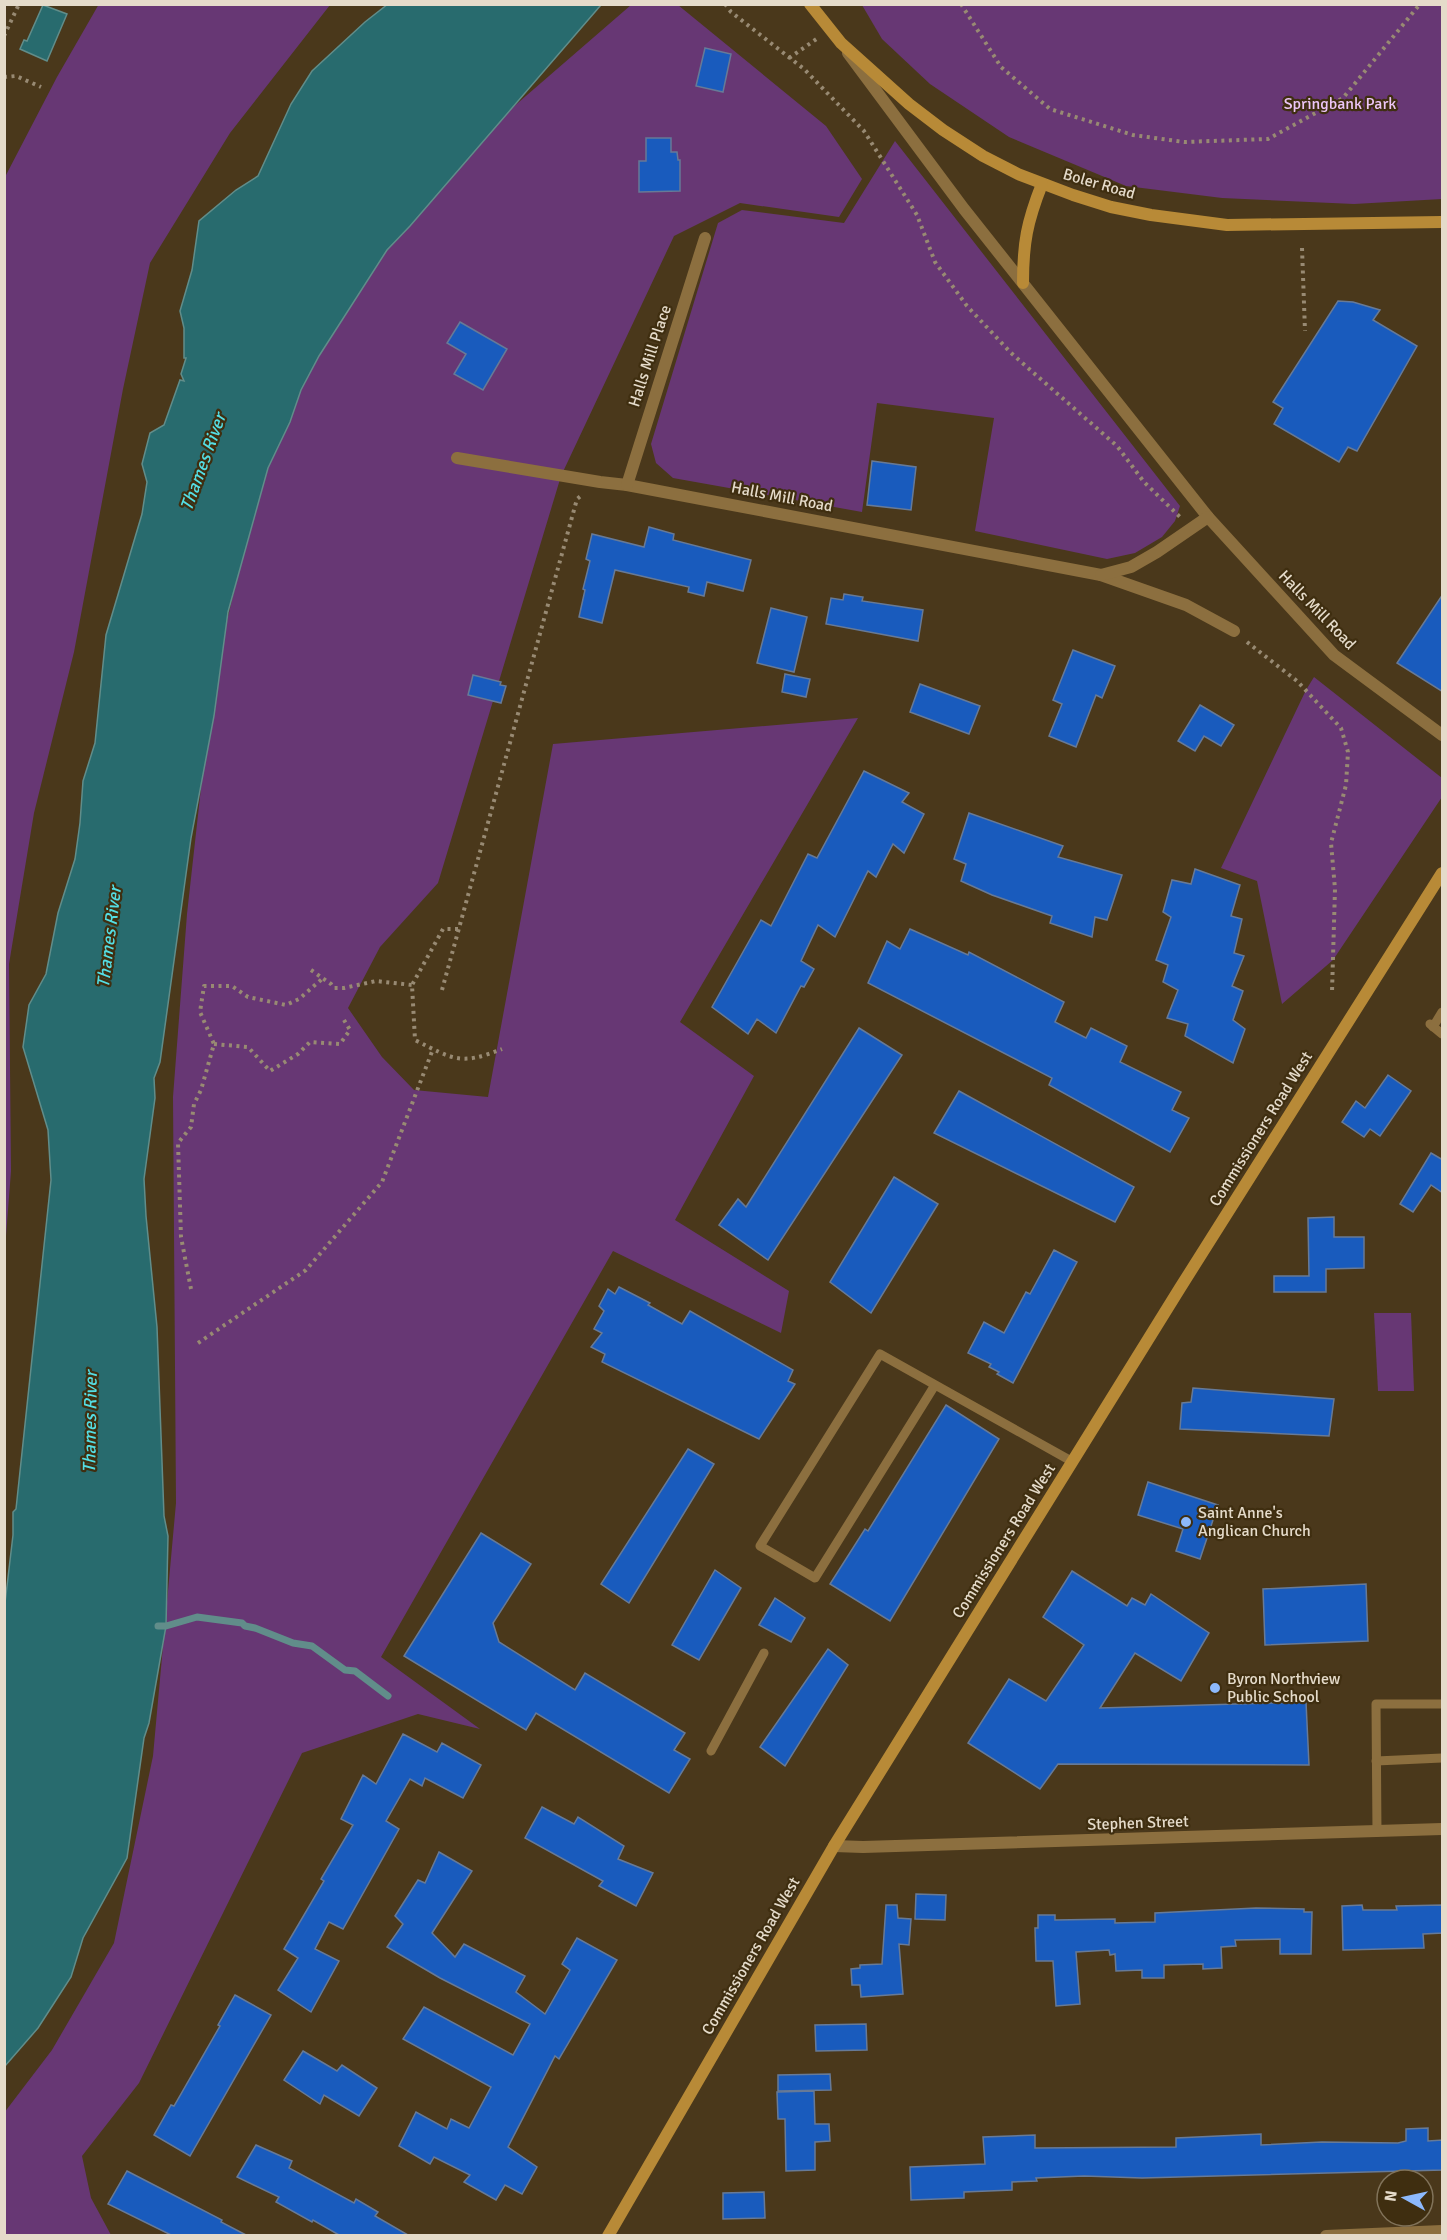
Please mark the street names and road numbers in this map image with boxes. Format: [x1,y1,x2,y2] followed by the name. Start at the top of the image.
[1061,164,1137,204] street label: Boler Road
[624,303,676,409] street label: Halls Mill Place
[730,477,834,517] street label: Halls Mill Road
[1274,566,1360,654] street label: Halls Mill Road
[1205,1048,1317,1210] street label: Commissioners Road West
[948,1460,1060,1622] street label: Commissioners Road West
[1087,1811,1189,1835] street label: Stephen Street
[698,1873,805,2038] street label: Commissioners Road West

